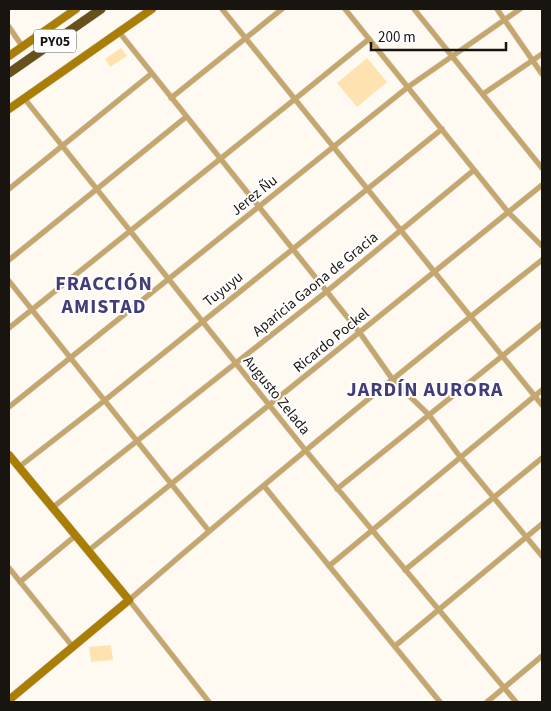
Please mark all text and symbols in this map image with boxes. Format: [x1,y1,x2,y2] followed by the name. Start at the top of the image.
[371,20,506,52] scale bar
[378,27,416,48] text: 200 m
[34,29,76,52] road number: PY05
[227,170,282,221] street label: Jerez Ñu
[248,227,383,342] street label: Aparicia Gaona de Gracia
[199,267,248,312] street label: Tuyuyu
[55,270,153,321] district label: FRACCIÓN AMISTAD
[289,303,374,378] street label: Ricardo Pockel
[238,351,315,439] street label: Augusto Zelada
[347,376,503,404] district label: JARDÍN AURORA

